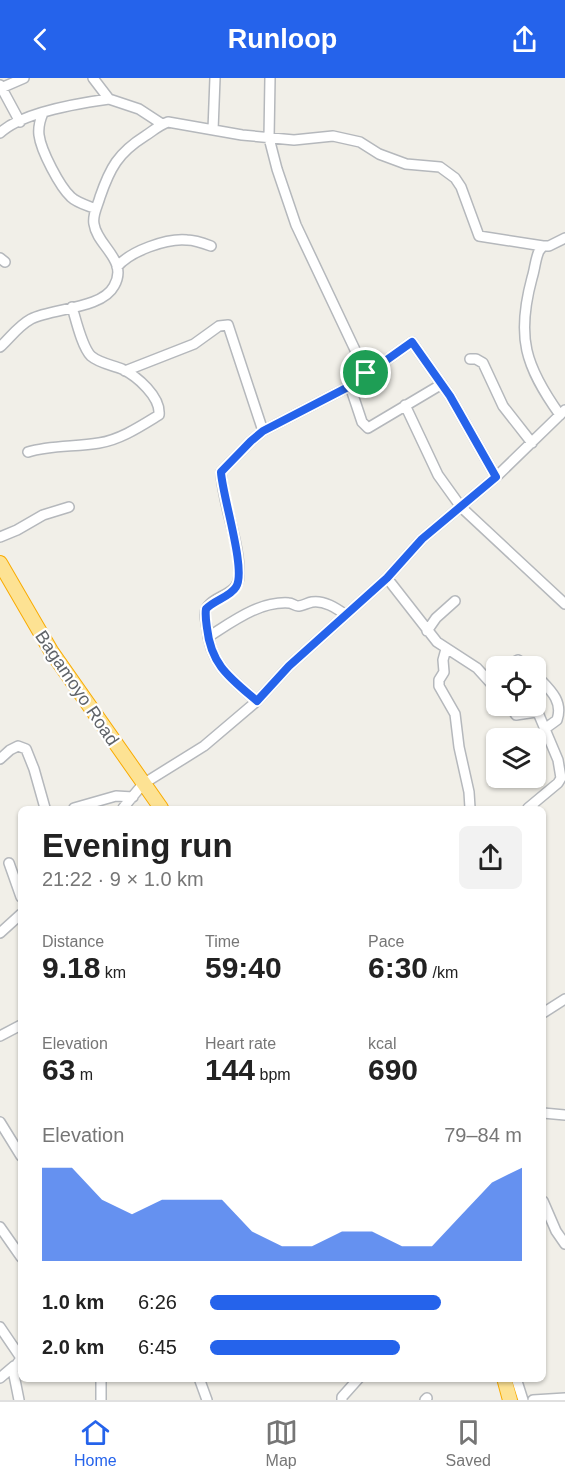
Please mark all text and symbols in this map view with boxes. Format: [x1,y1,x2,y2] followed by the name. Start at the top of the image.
[24,23,57,56] icon: back
[508,23,541,56] icon: share
[228,24,337,54] text: Runloop
[340,347,391,398] pin
[349,356,382,389] icon: arrive
[31,627,123,749] street label: Bagamoyo Road
[486,656,546,788] map controls
[486,656,546,716] button: locate
[486,728,546,788] button: layers
[459,826,522,889] button: share
[42,827,233,864] text: Evening run
[42,868,204,890] text: 21:22 · 9 × 1.0 km
[42,933,104,950] text: Distance
[205,933,240,950] text: Time
[368,933,404,950] text: Pace
[42,951,100,984] text: 9.18
[205,951,282,984] text: 59:40
[368,951,428,984] text: 6:30
[100,964,126,981] text: km
[428,964,458,981] text: /km
[42,1035,108,1052] text: Elevation
[205,1035,276,1052] text: Heart rate
[368,1035,396,1052] text: kcal
[42,1053,75,1086] text: 63
[205,1053,255,1086] text: 144
[368,1053,418,1086] text: 690
[75,1066,93,1083] text: m
[255,1066,291,1083] text: bpm
[42,1124,124,1146] text: Elevation
[444,1124,522,1146] text: 79–84 m
[42,1291,104,1313] text: 1.0 km
[138,1291,177,1313] text: 6:26
[42,1336,104,1358] text: 2.0 km
[138,1336,177,1358] text: 6:45
[74,1416,117,1470] tab: Home
[265,1416,298,1470] tab: Map
[446,1416,491,1470] tab: Saved

